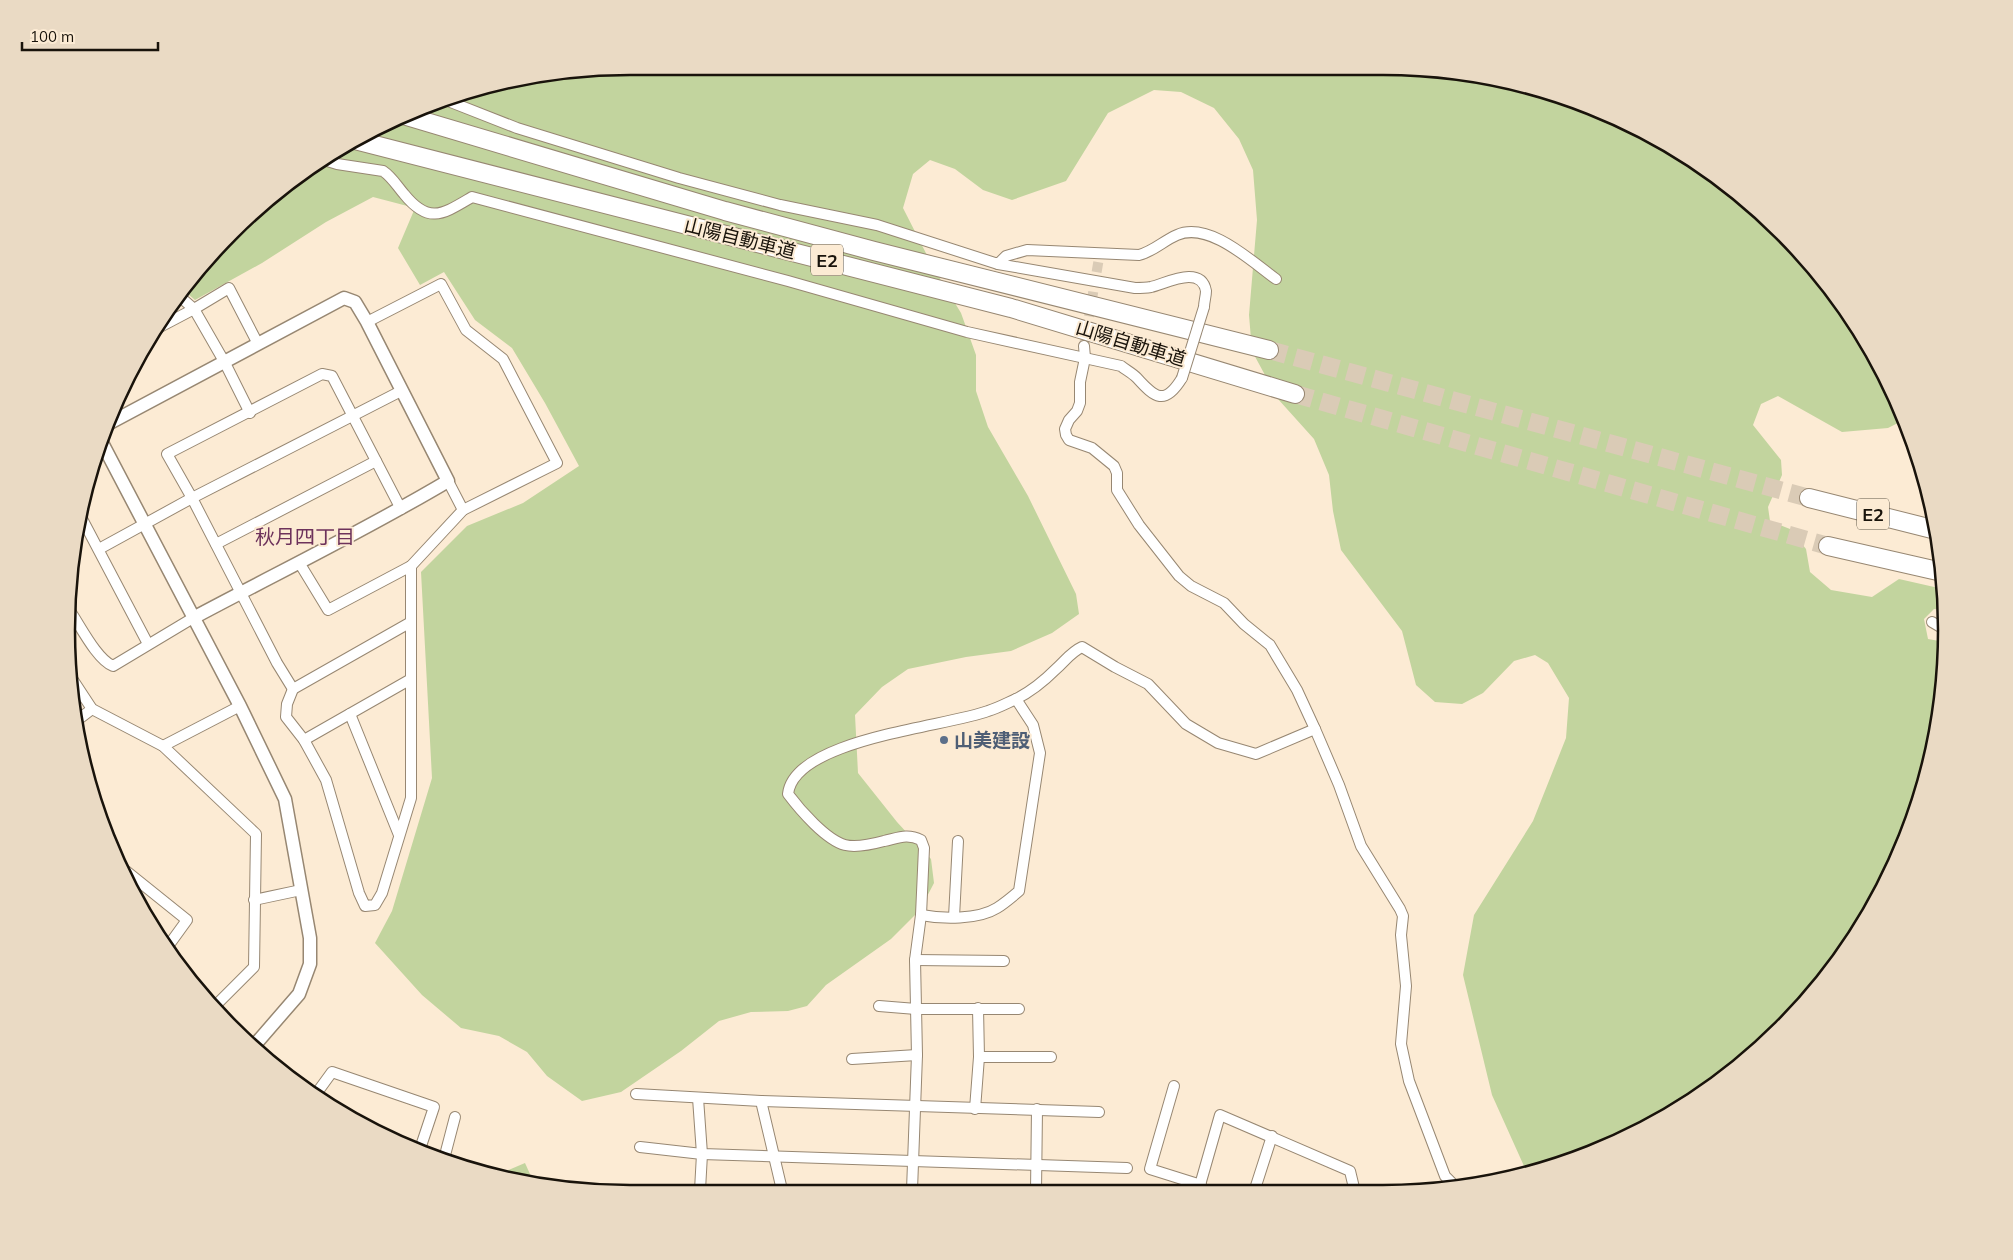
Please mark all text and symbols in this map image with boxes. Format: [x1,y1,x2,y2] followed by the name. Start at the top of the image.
[22,20,159,52] scale bar
[30,27,74,46] text: 100 m
[682,213,798,263] street label: 山陽自動車道
[811,244,843,276] road number: E2
[1073,315,1189,371] street label: 山陽自動車道
[1857,498,1889,530] road number: E2
[255,524,355,549] district label: 秋月四丁目
[954,728,1030,752] place label: 山美建設
[938,734,950,746] marker: 山美建設

